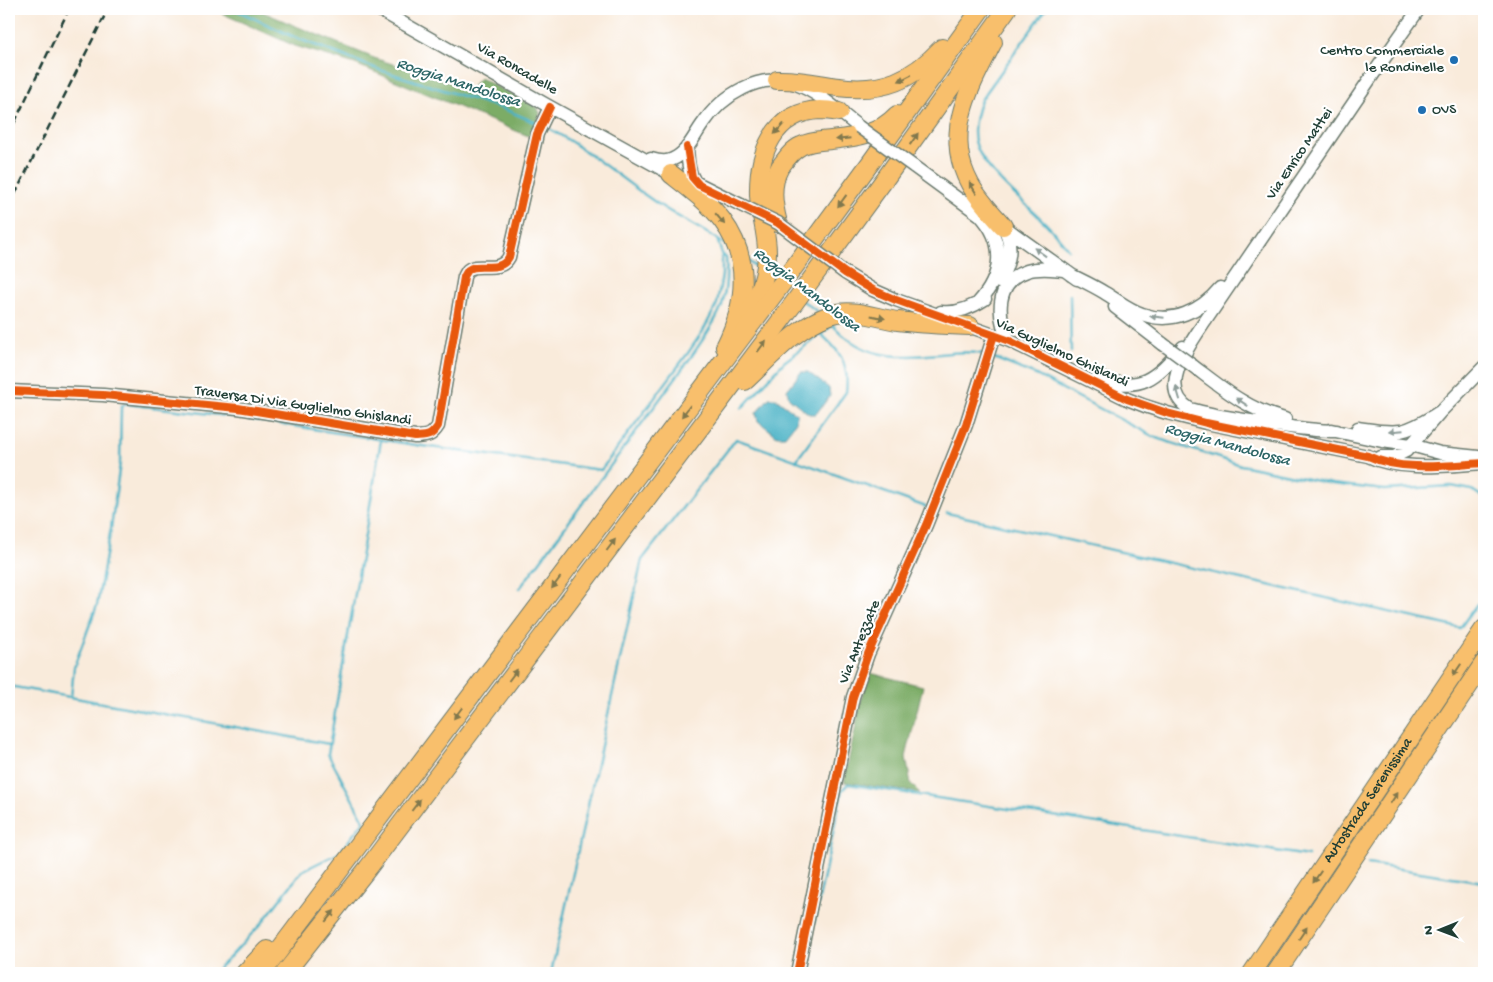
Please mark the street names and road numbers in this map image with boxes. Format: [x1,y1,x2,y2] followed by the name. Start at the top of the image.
[472,38,561,100] street label: Via Roncadelle
[1262,105,1337,204] street label: Via Enrico Mattei
[991,314,1132,392] street label: Via Guglielmo Ghislandi
[193,382,412,430] street label: Traversa Di Via Guglielmo Ghislandi
[835,597,885,687] street label: Via Antezzate
[1320,734,1417,867] street label: Autostrada Serenissima

